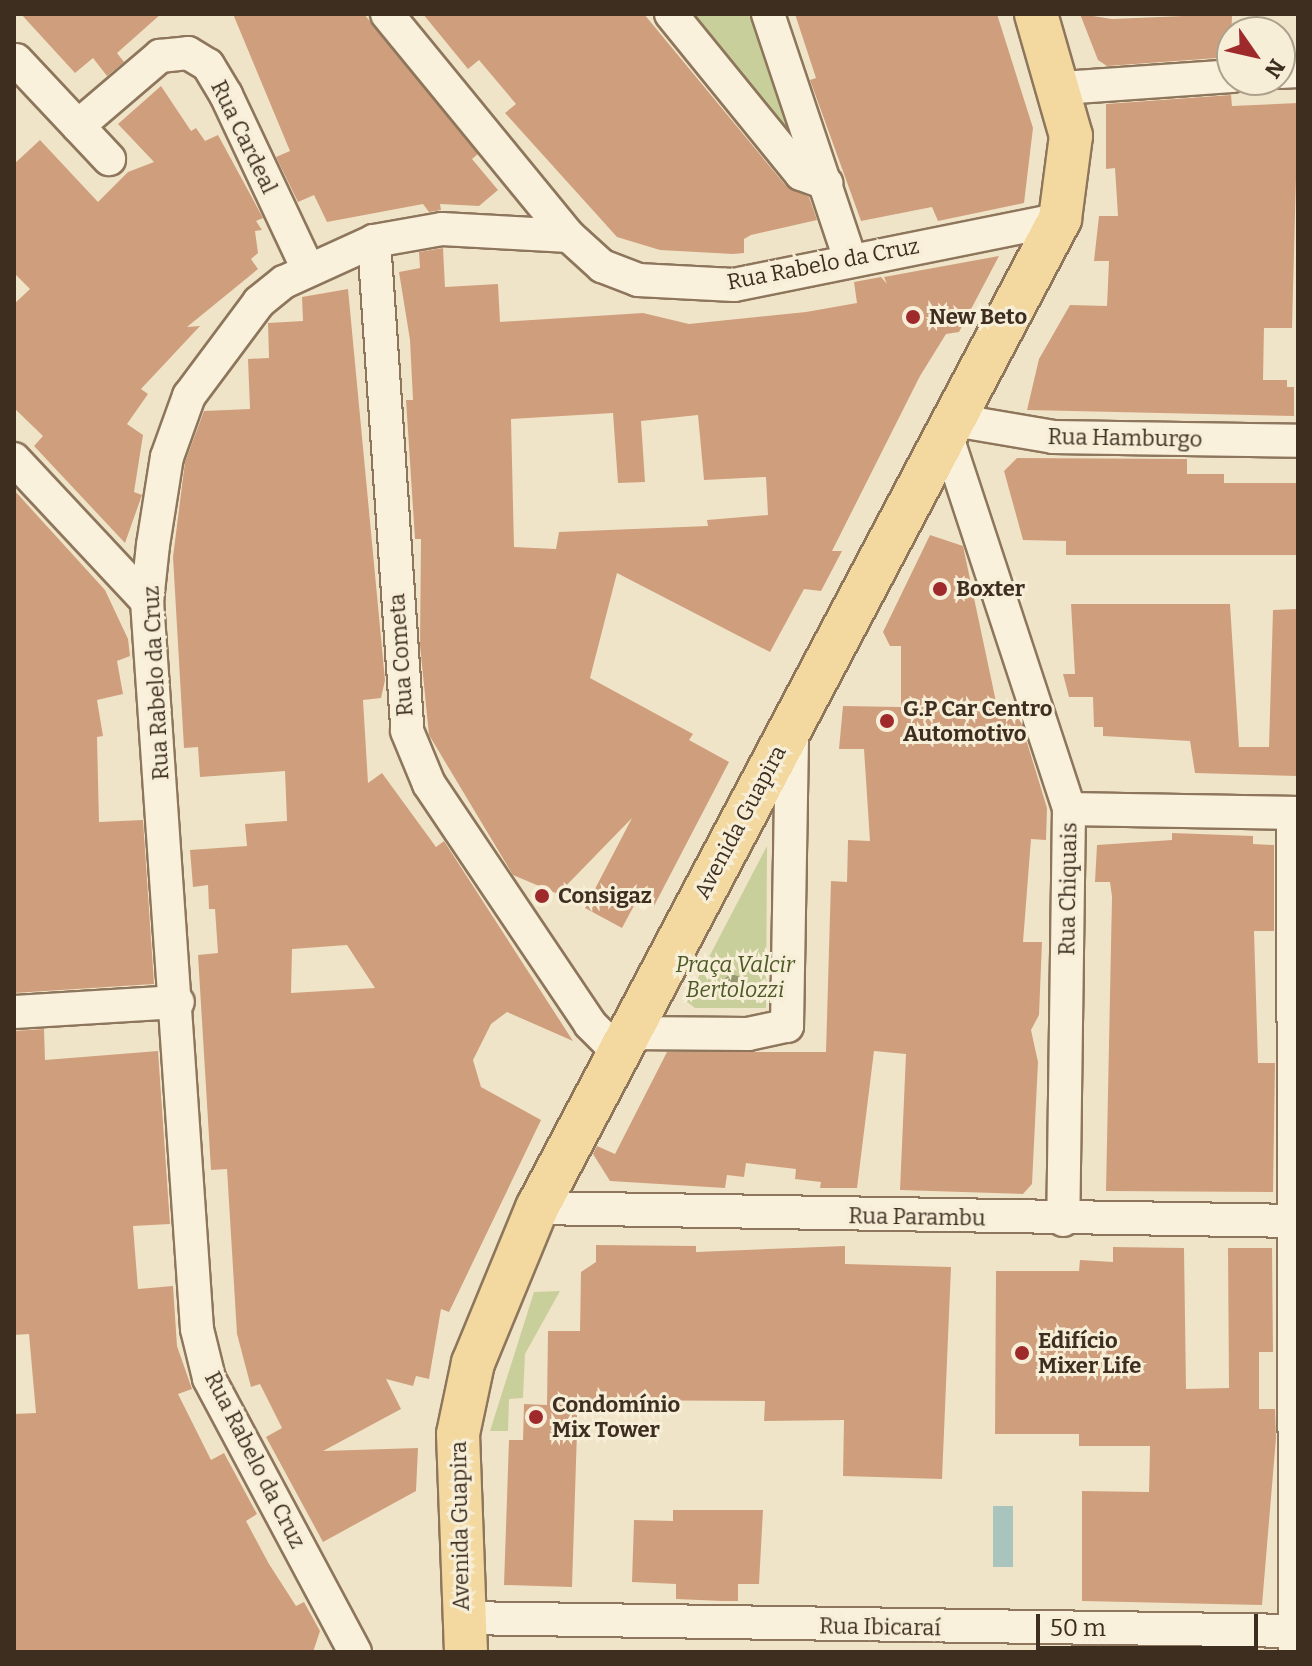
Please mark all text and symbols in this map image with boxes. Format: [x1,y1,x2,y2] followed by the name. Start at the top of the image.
[1216,16,1296,96] north arrow
[1259,54,1291,83] text: N
[205,76,283,198] street label: Rua Cardeal
[725,232,921,296] street label: Rua Rabelo da Cruz
[929,304,1027,330] place label: New Beto
[904,308,922,326] marker: New Beto
[1047,423,1203,453] street label: Rua Hamburgo
[956,576,1025,602] place label: Boxter
[931,580,949,598] marker: Boxter
[138,585,174,781] street label: Rua Rabelo da Cruz
[384,593,418,717] street label: Rua Cometa
[903,695,1052,746] place label: G.P Car Centro Automotivo
[878,712,896,730] marker: G.P Car Centro Automotivo
[688,741,792,903] street label: Avenida Guapira
[1054,822,1082,956] street label: Rua Chiquais
[558,883,652,909] place label: Consigaz
[533,887,551,905] marker: Consigaz
[675,951,795,1002] park label: Praça Valcir Bertolozzi
[848,1203,986,1231] street label: Rua Parambu
[1038,1327,1141,1378] place label: Edifício Mixer Life
[1013,1344,1031,1362] marker: Edifício Mixer Life
[199,1367,311,1553] street label: Rua Rabelo da Cruz
[552,1391,680,1442] place label: Condomínio Mix Tower
[527,1408,545,1426] marker: Condomínio Mix Tower
[445,1441,475,1611] street label: Avenida Guapira
[1040,1598,1262,1648] scale bar
[819,1613,941,1641] street label: Rua Ibicaraí
[1050,1614,1106,1642] text: 50 m

